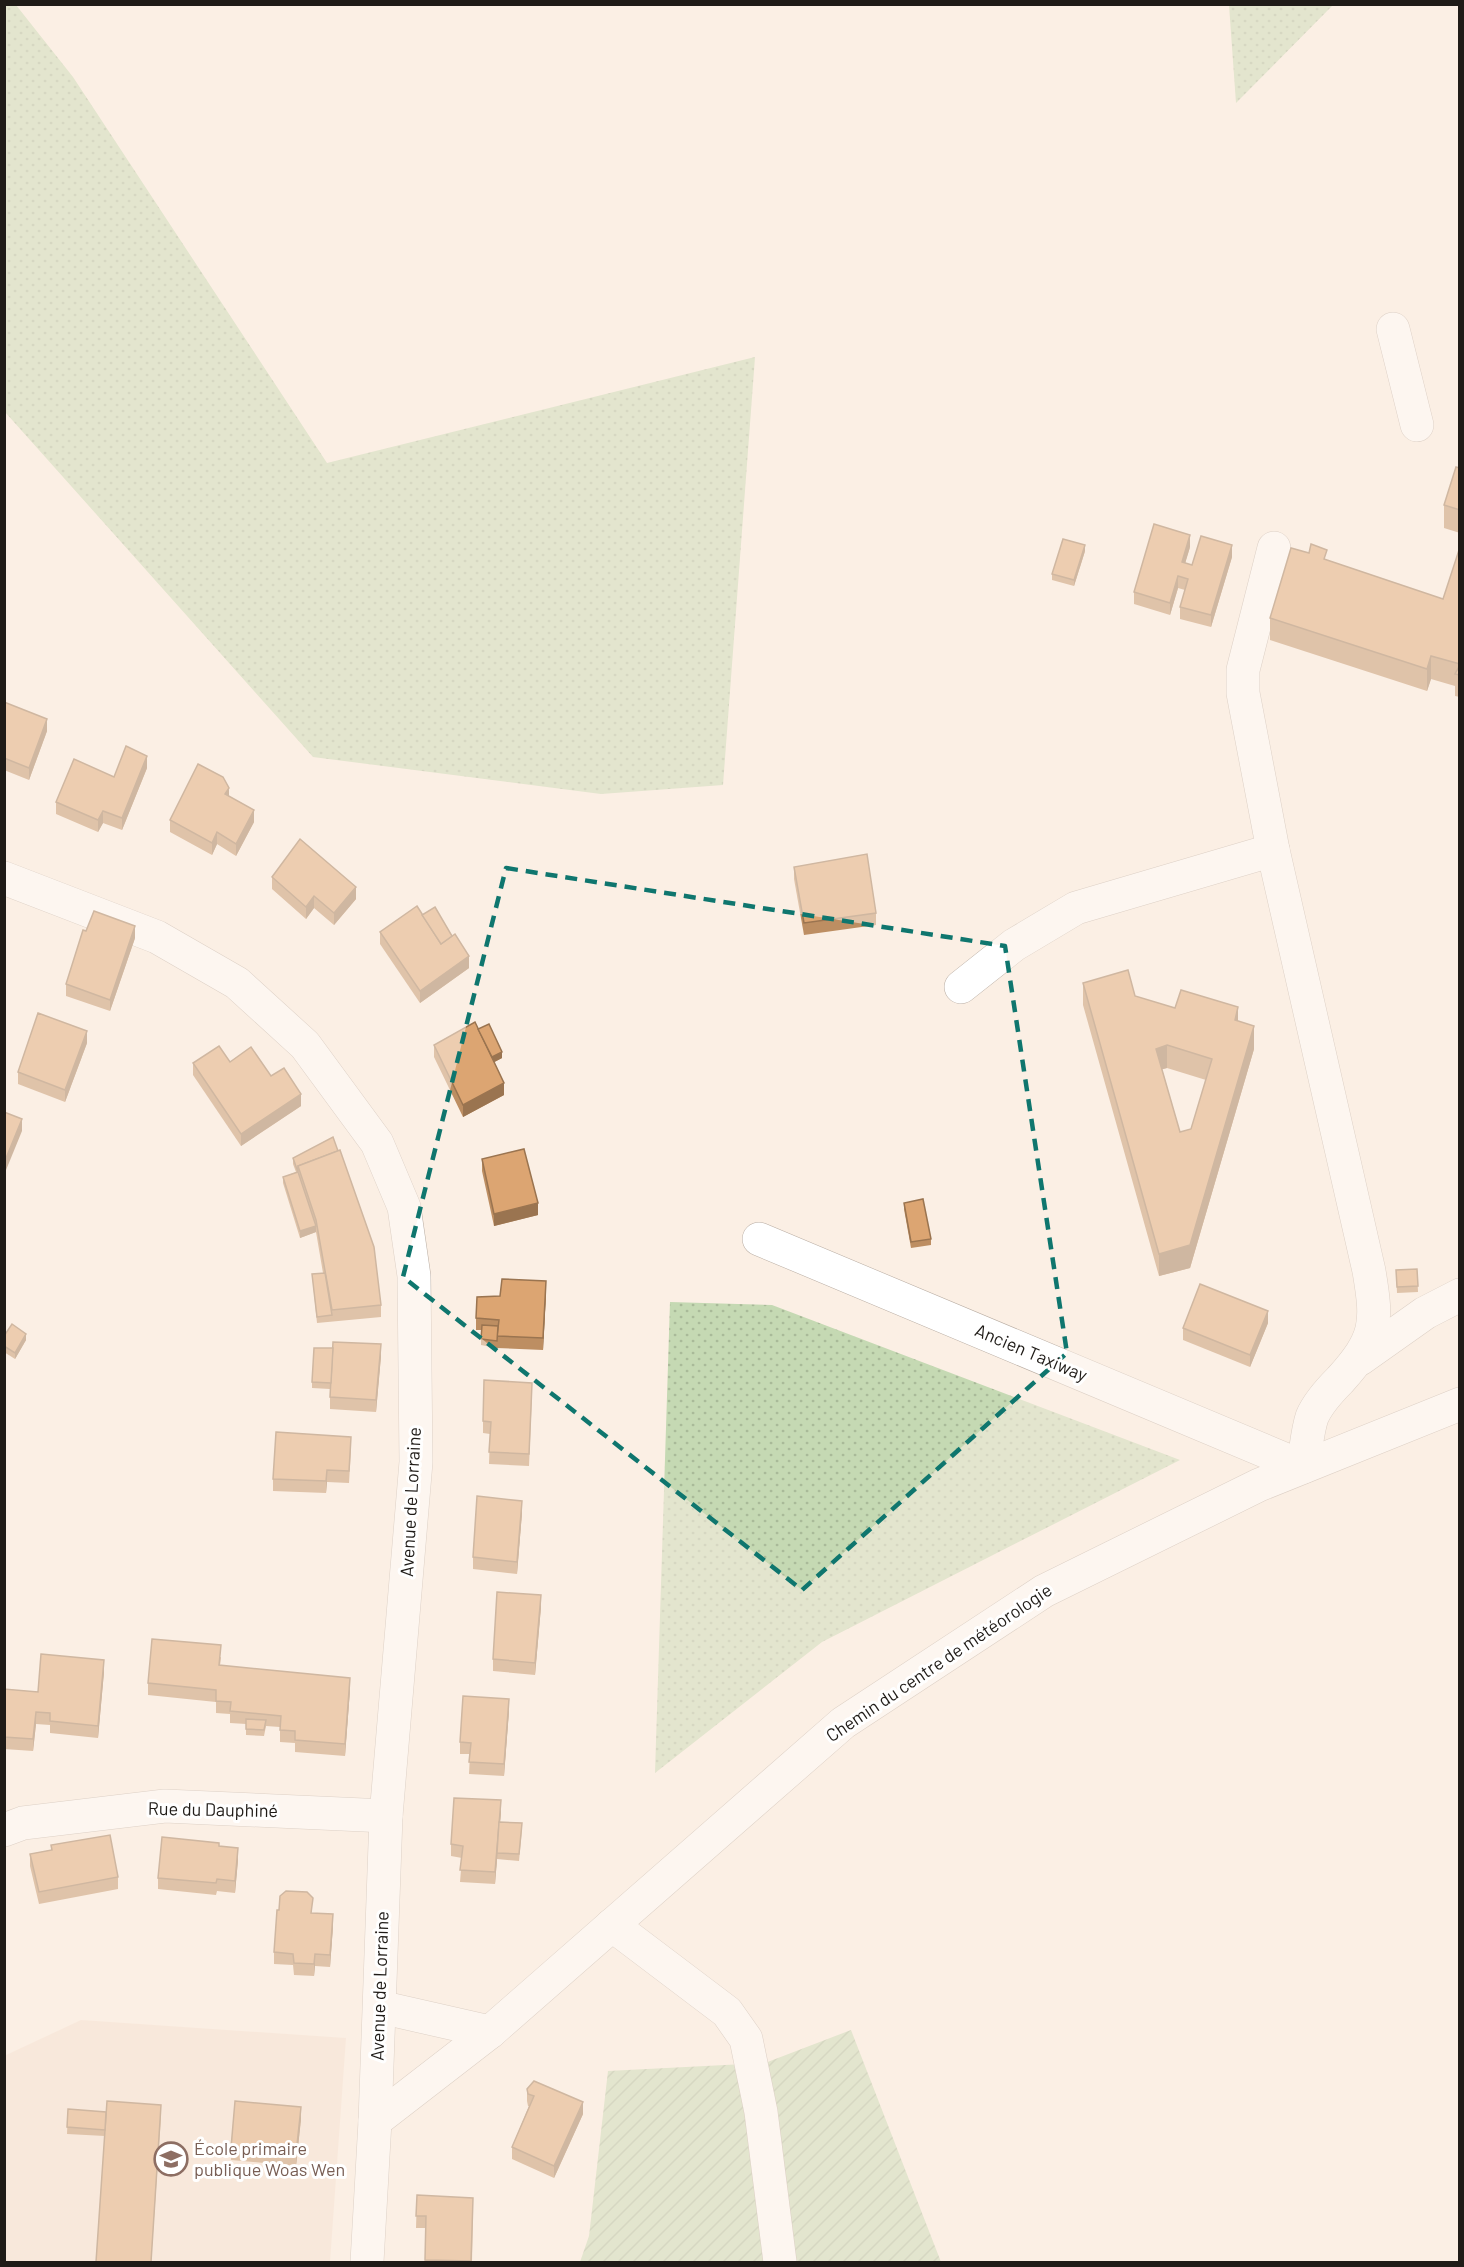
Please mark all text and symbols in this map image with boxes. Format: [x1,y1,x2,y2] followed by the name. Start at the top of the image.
[972,1319,1091,1386] street label: Ancien Taxiway
[395,1427,425,1577] street label: Avenue de Lorraine
[821,1578,1056,1746] street label: Chemin du centre de météorologie
[148,1797,278,1821] street label: Rue du Dauphiné
[365,1911,393,2061] street label: Avenue de Lorraine
[194,2137,345,2180] place label: École primaire publique Woas Wen
[153,2141,189,2177] school or university icon: École primaire publique Woas Wen

